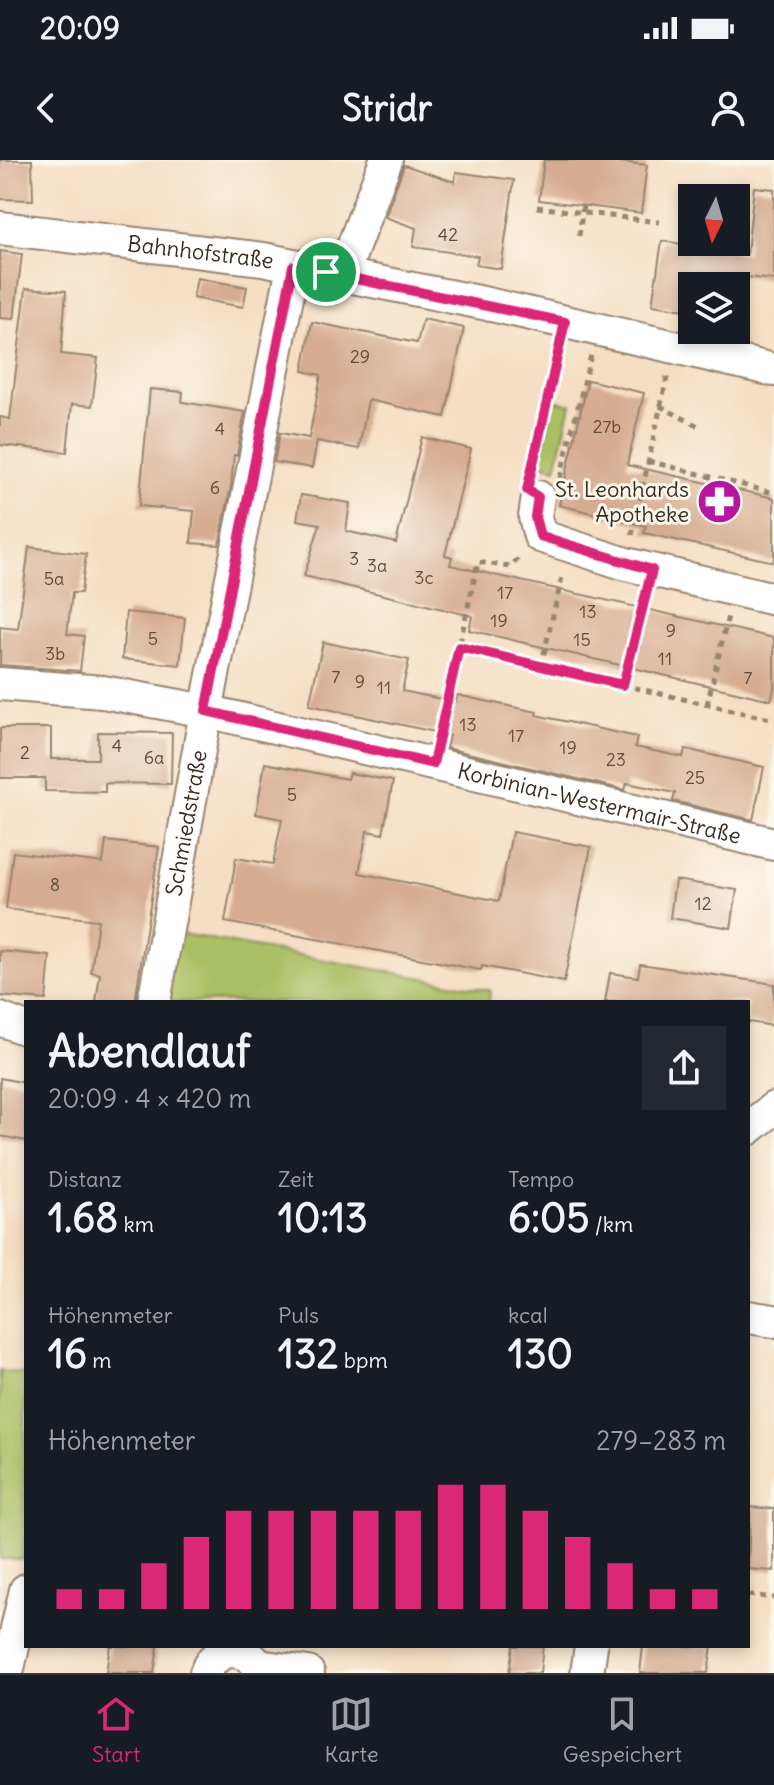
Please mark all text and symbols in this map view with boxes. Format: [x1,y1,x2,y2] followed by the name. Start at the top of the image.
[40,9,120,47] text: 20:09
[24,86,68,130] icon: back
[342,86,432,131] text: Stridr
[706,86,750,130] icon: person
[678,184,750,256] north arrow
[678,184,750,344] map controls
[438,223,458,246] house number: 42
[126,229,276,275] street label: Bahnhofstraße
[292,238,360,306] pin
[304,250,348,294] icon: arrive
[678,272,750,344] button: layers
[350,345,370,368] house number: 29
[593,415,621,438] house number: 27b
[215,417,225,440] house number: 4
[555,475,689,528] place label: St. Leonhards Apotheke
[210,476,220,499] house number: 6
[696,478,744,526] pharmacy icon: St. Leonhards Apotheke
[349,547,359,570] house number: 3
[367,554,387,577] house number: 3a
[414,566,434,589] house number: 3c
[44,567,64,590] house number: 5a
[497,581,513,604] house number: 17
[579,600,597,623] house number: 13
[490,609,508,632] house number: 19
[666,619,676,642] house number: 9
[148,627,158,650] house number: 5
[573,628,591,651] house number: 15
[45,642,65,665] house number: 3b
[658,647,672,670] house number: 11
[332,665,341,688] house number: 7
[744,666,753,689] house number: 7
[355,670,365,693] house number: 9
[377,676,391,699] house number: 11
[459,713,477,736] house number: 13
[508,724,524,747] house number: 17
[112,734,122,757] house number: 4
[559,736,577,759] house number: 19
[20,741,30,764] house number: 2
[144,746,164,769] house number: 6a
[159,748,213,898] street label: Schmiedstraße
[606,748,626,771] house number: 23
[455,756,744,850] street label: Korbinian-Westermair-Straße
[685,766,705,789] house number: 25
[287,783,297,806] house number: 5
[50,873,60,896] house number: 8
[694,892,712,915] house number: 12
[48,1024,250,1079] text: Abendlauf
[642,1026,726,1110] button: share
[48,1082,251,1115] text: 20:09 · 4 × 420 m
[48,1165,122,1193] text: Distanz
[278,1165,314,1193] text: Zeit
[508,1165,574,1193] text: Tempo
[48,1193,118,1243] text: 1.68
[278,1193,368,1243] text: 10:13
[508,1193,589,1243] text: 6:05
[118,1210,154,1238] text: km
[589,1210,633,1238] text: /km
[48,1301,173,1329] text: Höhenmeter
[278,1301,319,1329] text: Puls
[508,1301,548,1329] text: kcal
[48,1329,87,1379] text: 16
[278,1329,339,1379] text: 132
[508,1329,573,1379] text: 130
[87,1346,112,1374] text: m
[339,1346,388,1374] text: bpm
[48,1424,195,1457] text: Höhenmeter
[596,1424,726,1457] text: 279–283 m
[92,1692,140,1768] tab: Start
[324,1692,379,1768] tab: Karte
[563,1692,682,1768] tab: Gespeichert

